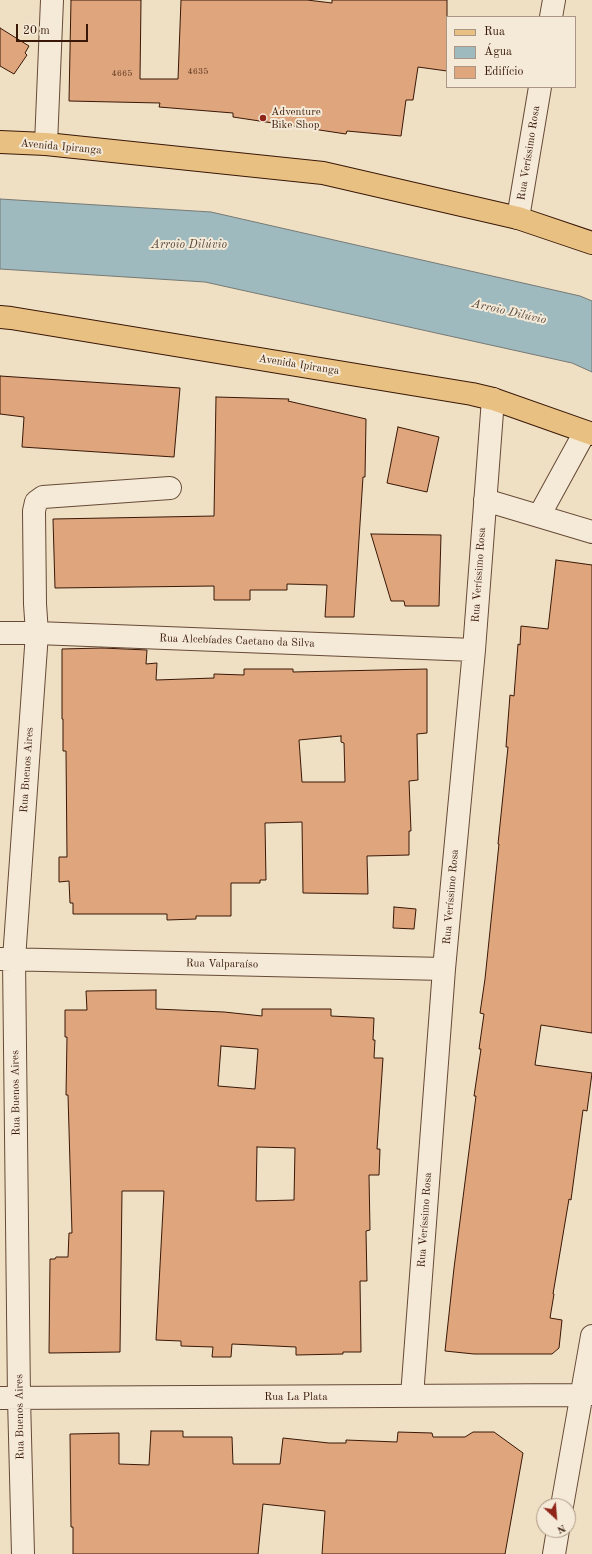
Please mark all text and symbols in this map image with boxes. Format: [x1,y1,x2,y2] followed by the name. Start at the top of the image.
[18,16,90,42] scale bar
[446,16,576,88] legend
[23,25,50,37] text: 20 m
[484,26,505,38] text: Rua
[484,46,512,58] text: Água
[484,66,523,78] text: Edifício
[188,67,208,77] house number: 4635
[112,69,132,79] house number: 4665
[271,105,321,131] place label: Adventure Bike Shop
[515,105,543,201] street label: Rua Veríssimo Rosa
[258,113,268,123] marker: Adventure Bike Shop
[20,137,102,157] street label: Avenida Ipiranga
[151,238,227,252] water label: Arroio Dilúvio
[470,296,548,328] water label: Arroio Dilúvio
[258,352,340,378] street label: Avenida Ipiranga
[469,527,489,623] street label: Rua Veríssimo Rosa
[159,632,315,650] street label: Rua Alcebíades Caetano da Silva
[17,727,37,813] street label: Rua Buenos Aires
[440,849,462,945] street label: Rua Veríssimo Rosa
[186,957,258,971] street label: Rua Valparaíso
[9,1050,23,1136] street label: Rua Buenos Aires
[415,1172,435,1268] street label: Rua Veríssimo Rosa
[13,1374,27,1460] street label: Rua Buenos Aires
[264,1390,328,1404] street label: Rua La Plata
[536,1498,576,1538] north arrow
[555,1522,567,1535] text: N

